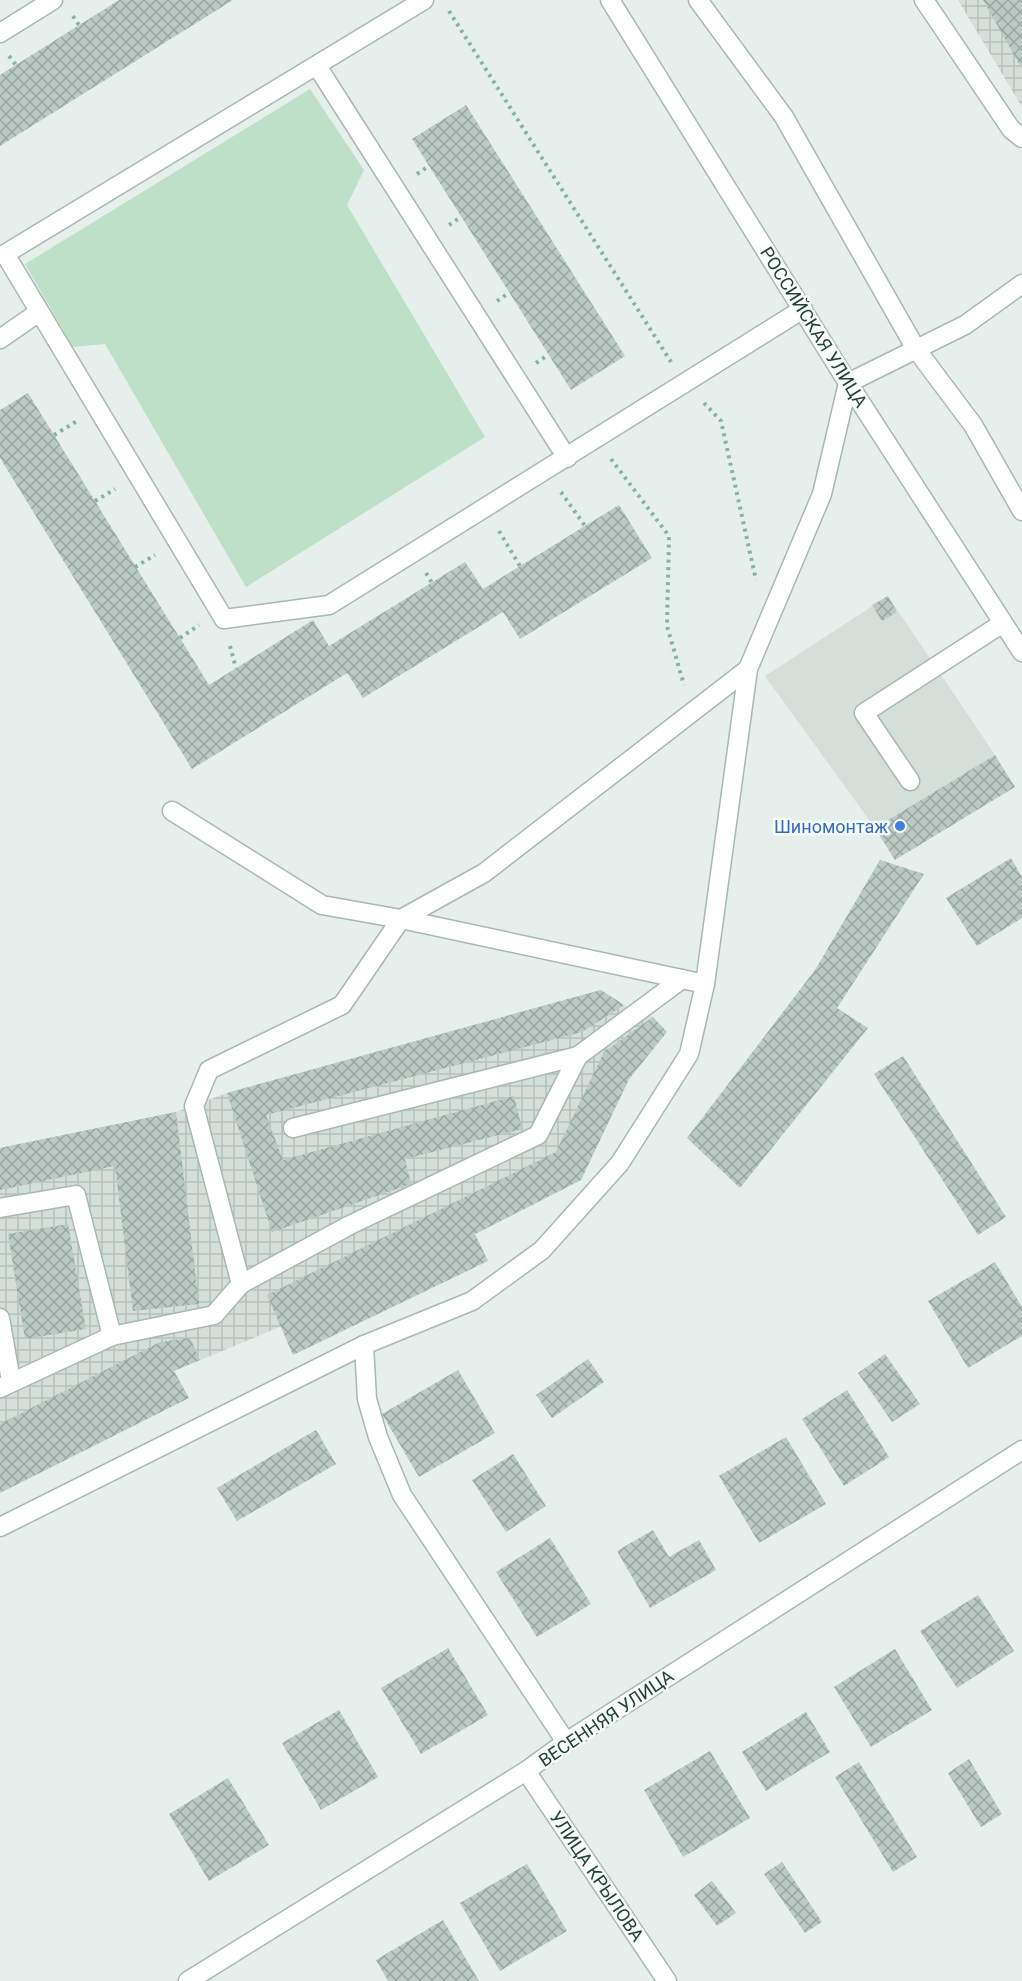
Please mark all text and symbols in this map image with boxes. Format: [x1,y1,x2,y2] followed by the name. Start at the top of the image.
[756,243,872,411] street label: РОССИЙСКАЯ УЛИЦА
[774,816,888,837] place label: Шиномонтаж
[893,819,907,833] marker: Шиномонтаж
[535,1665,678,1771] street label: ВЕСЕННЯЯ УЛИЦА
[546,1807,649,1945] street label: УЛИЦА КРЫЛОВА

